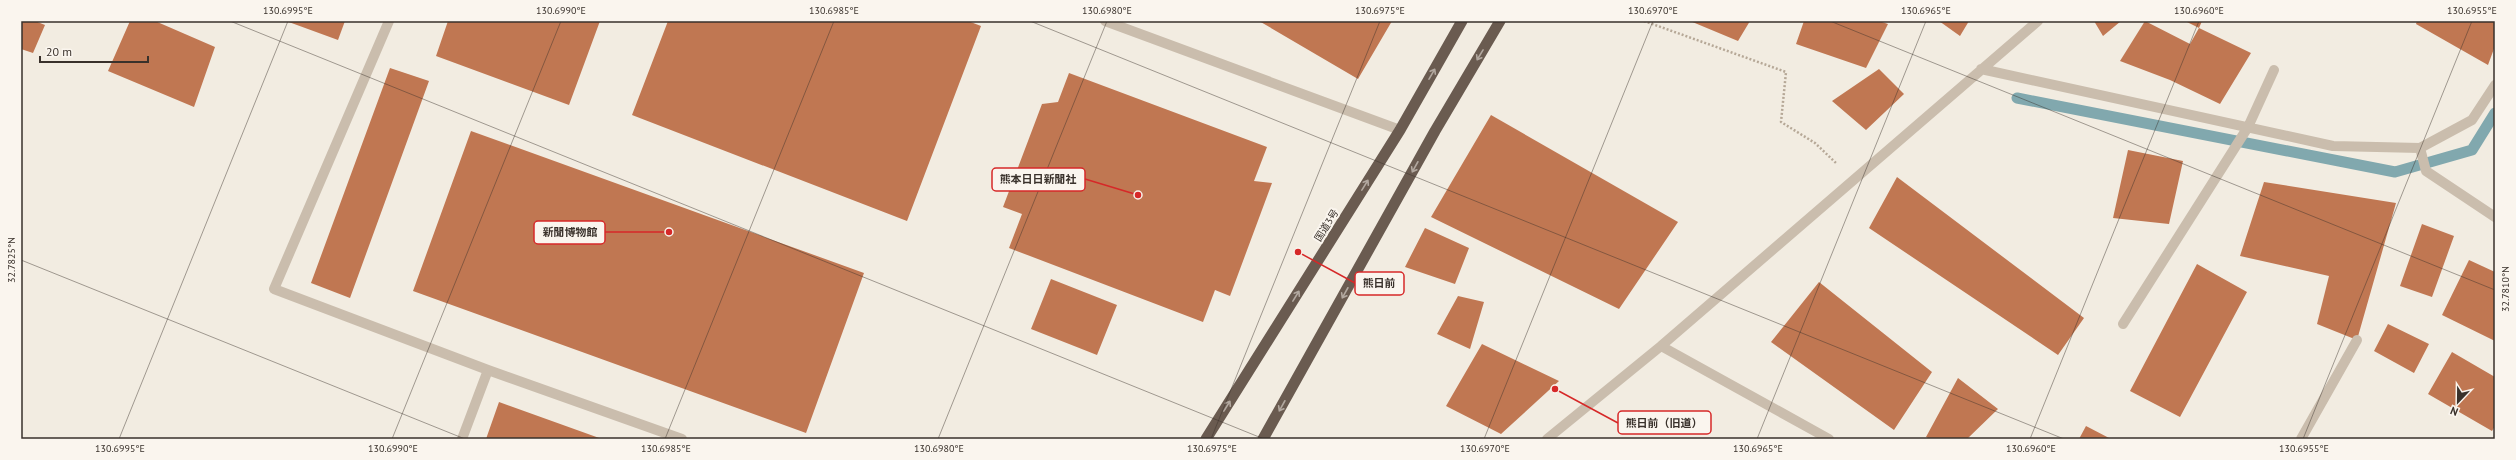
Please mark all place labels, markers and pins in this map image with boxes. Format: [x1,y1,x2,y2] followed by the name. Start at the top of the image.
[992,168,1085,191] callout: 熊本日日新聞社
[534,221,605,244] callout: 新聞博物館
[1355,272,1404,295] callout: 熊日前
[1618,411,1711,434] callout: 熊日前（旧道）

